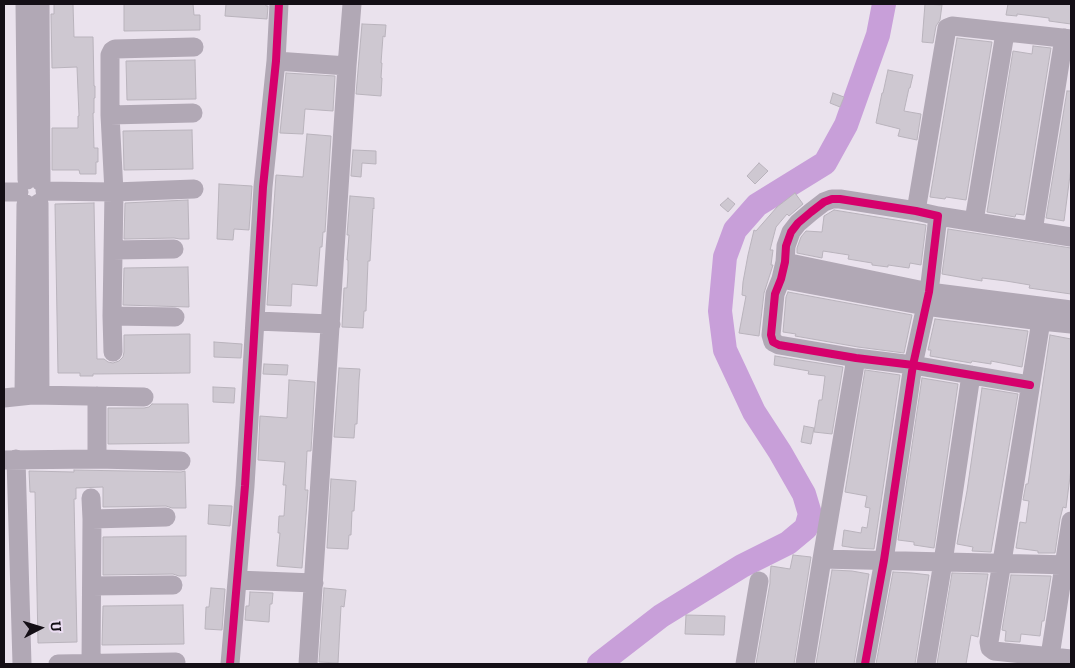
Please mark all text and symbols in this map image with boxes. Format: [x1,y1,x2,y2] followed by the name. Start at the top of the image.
[15,603,65,653] north arrow
[47,621,64,633] text: U

